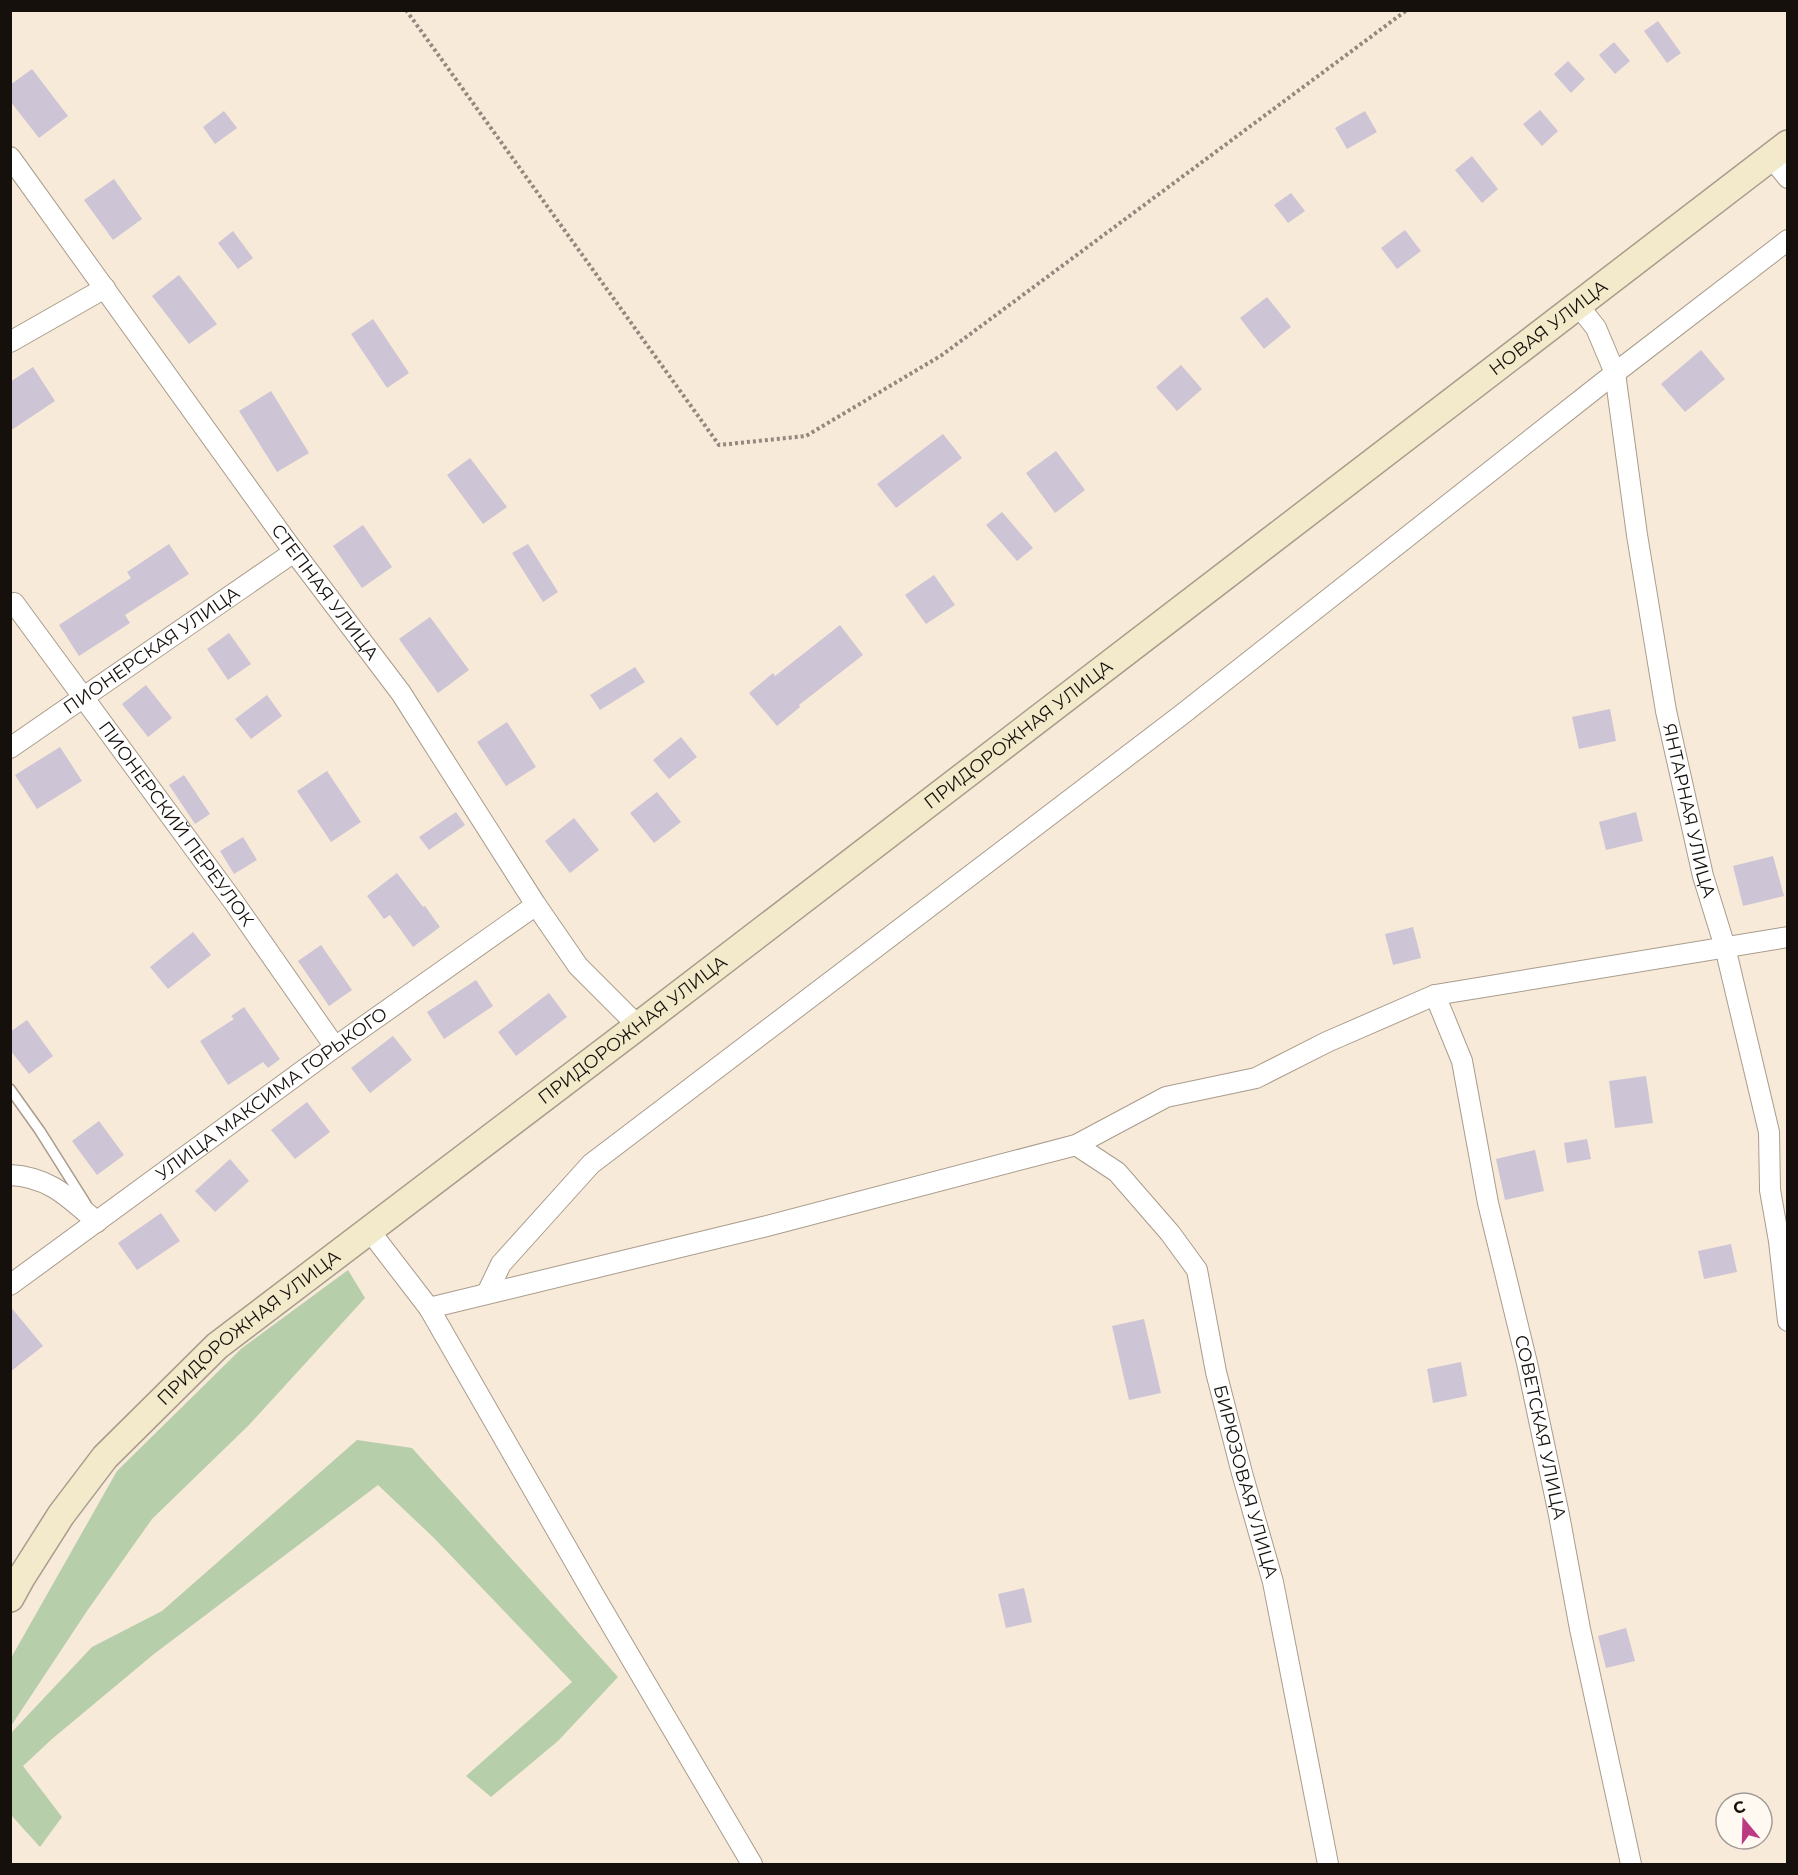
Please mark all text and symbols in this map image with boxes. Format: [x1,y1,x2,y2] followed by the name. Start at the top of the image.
[1485,275,1612,380] street label: НОВАЯ УЛИЦА
[267,520,383,665] street label: СТЕПНАЯ УЛИЦА
[59,581,244,719] street label: ПИОНЕРСКАЯ УЛИЦА
[920,655,1117,814] street label: ПРИДОРОЖНАЯ УЛИЦА
[94,717,259,931] street label: ПИОНЕРСКИЙ ПЕРЕУЛОК
[1658,721,1720,901] street label: ЯНТАРНАЯ УЛИЦА
[534,950,732,1109] street label: ПРИДОРОЖНАЯ УЛИЦА
[152,1003,392,1185] street label: УЛИЦА МАКСИМА ГОРЬКОГО
[153,1245,345,1410] street label: ПРИДОРОЖНАЯ УЛИЦА
[1510,1333,1571,1522] street label: СОВЕТСКАЯ УЛИЦА
[1209,1383,1283,1581] street label: БИРЮЗОВАЯ УЛИЦА
[1714,1791,1774,1851] north arrow
[1731,1796,1748,1818] text: С

